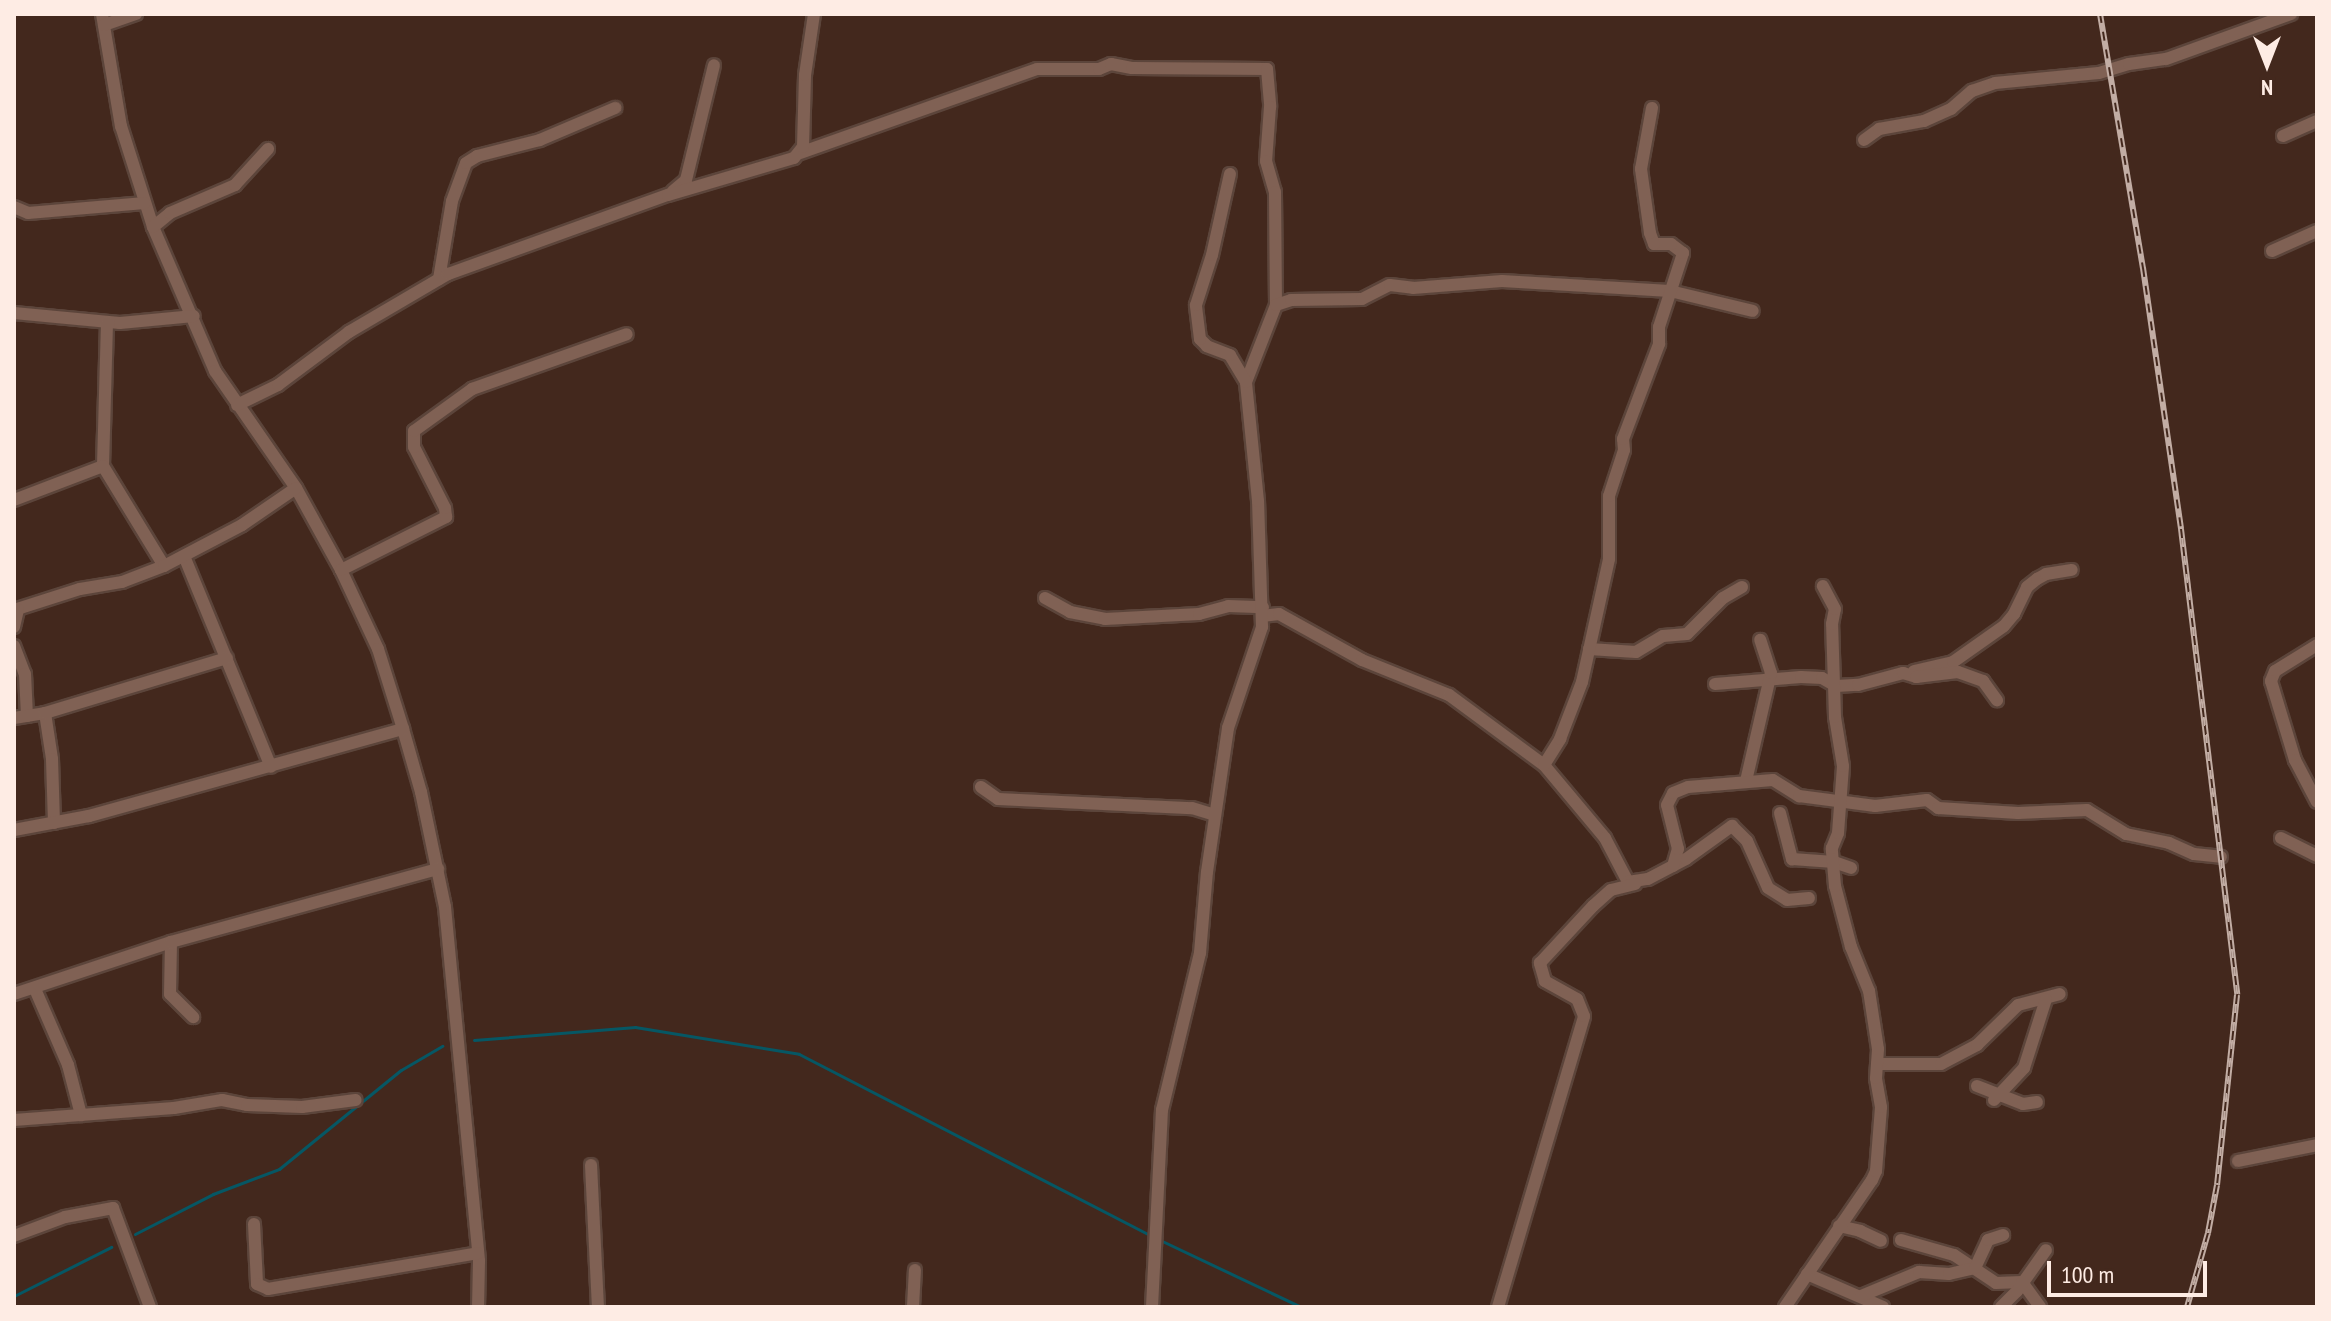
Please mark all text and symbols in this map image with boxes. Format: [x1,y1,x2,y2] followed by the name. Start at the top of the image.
[2227,24,2307,104] north arrow
[2261,74,2273,102] text: N
[2051,1245,2211,1295] scale bar
[2061,1259,2114,1290] text: 100 m

